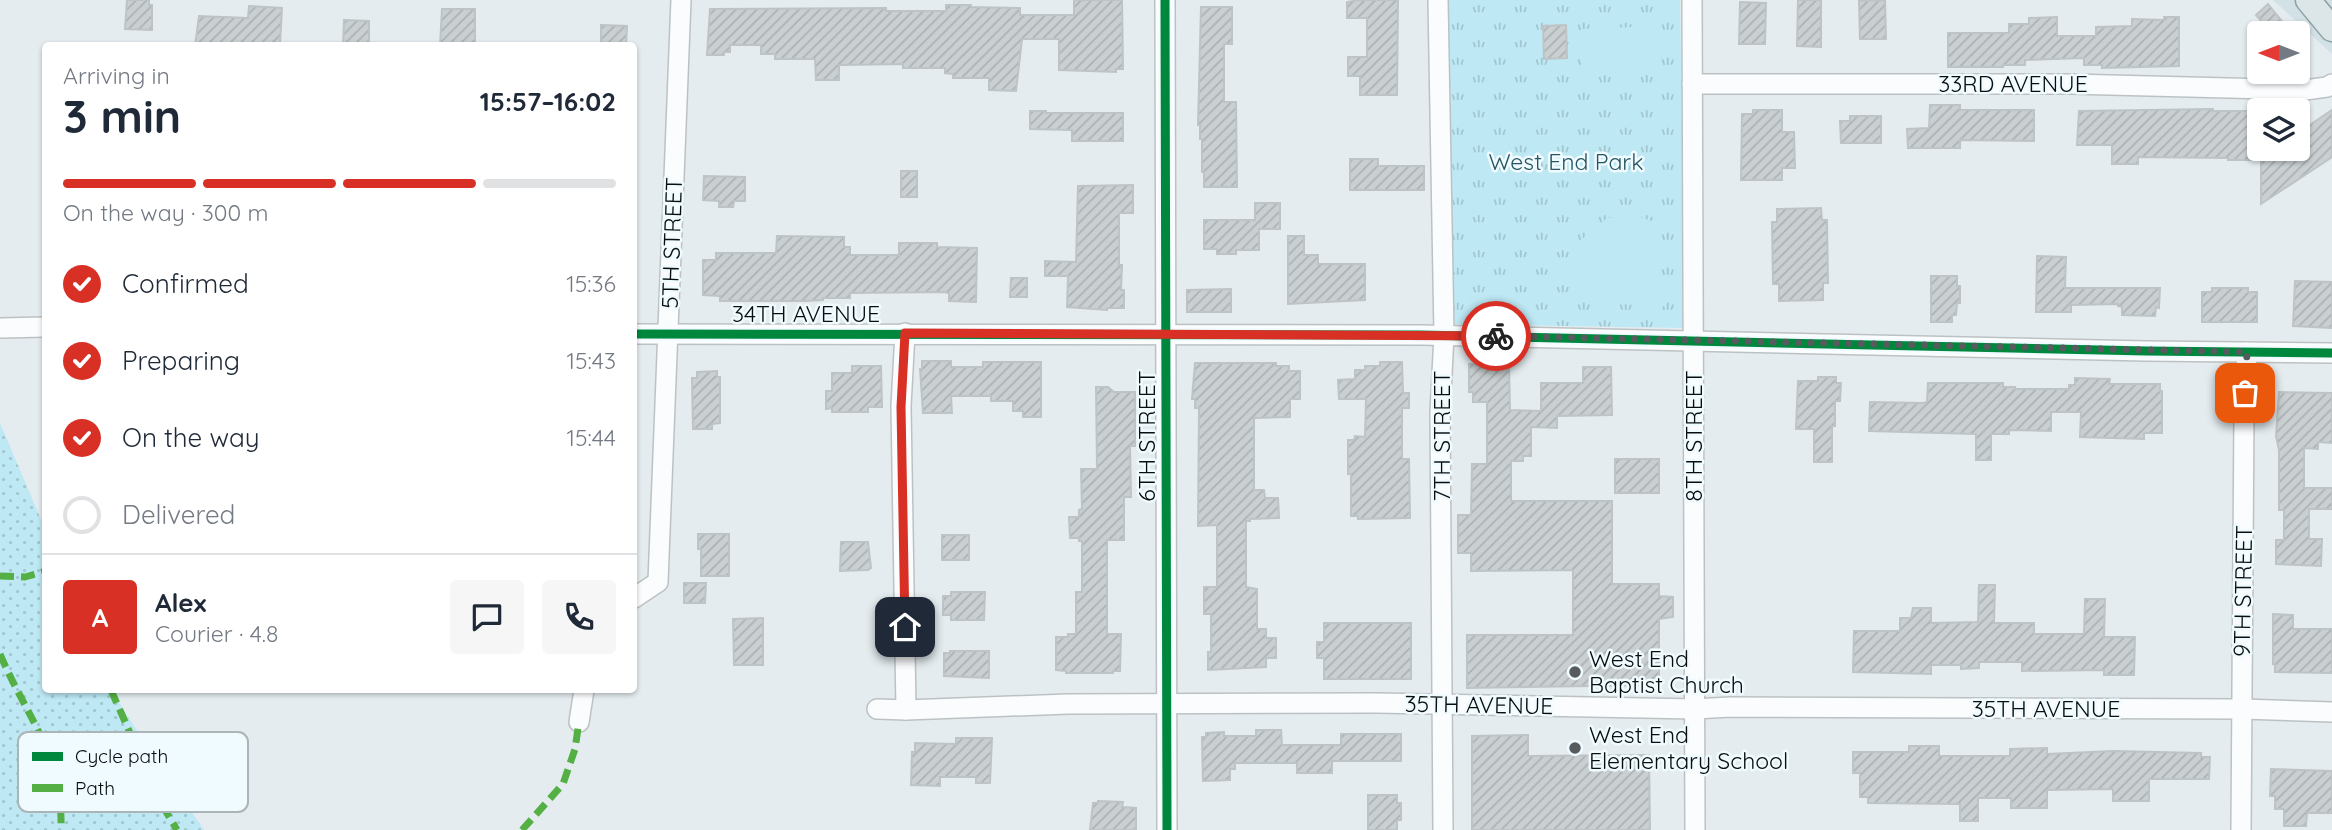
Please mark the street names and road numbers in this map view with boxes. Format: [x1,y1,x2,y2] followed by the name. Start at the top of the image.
[1938,69,2088,98] street label: 33RD AVENUE
[655,177,688,309] street label: 5TH STREET
[732,299,880,328] street label: 34TH AVENUE
[1132,370,1161,502] street label: 6TH STREET
[1679,370,1708,502] street label: 8TH STREET
[1427,371,1456,501] street label: 7TH STREET
[2227,525,2258,657] street label: 9TH STREET
[1404,689,1554,720] street label: 35TH AVENUE
[1972,694,2120,723] street label: 35TH AVENUE

